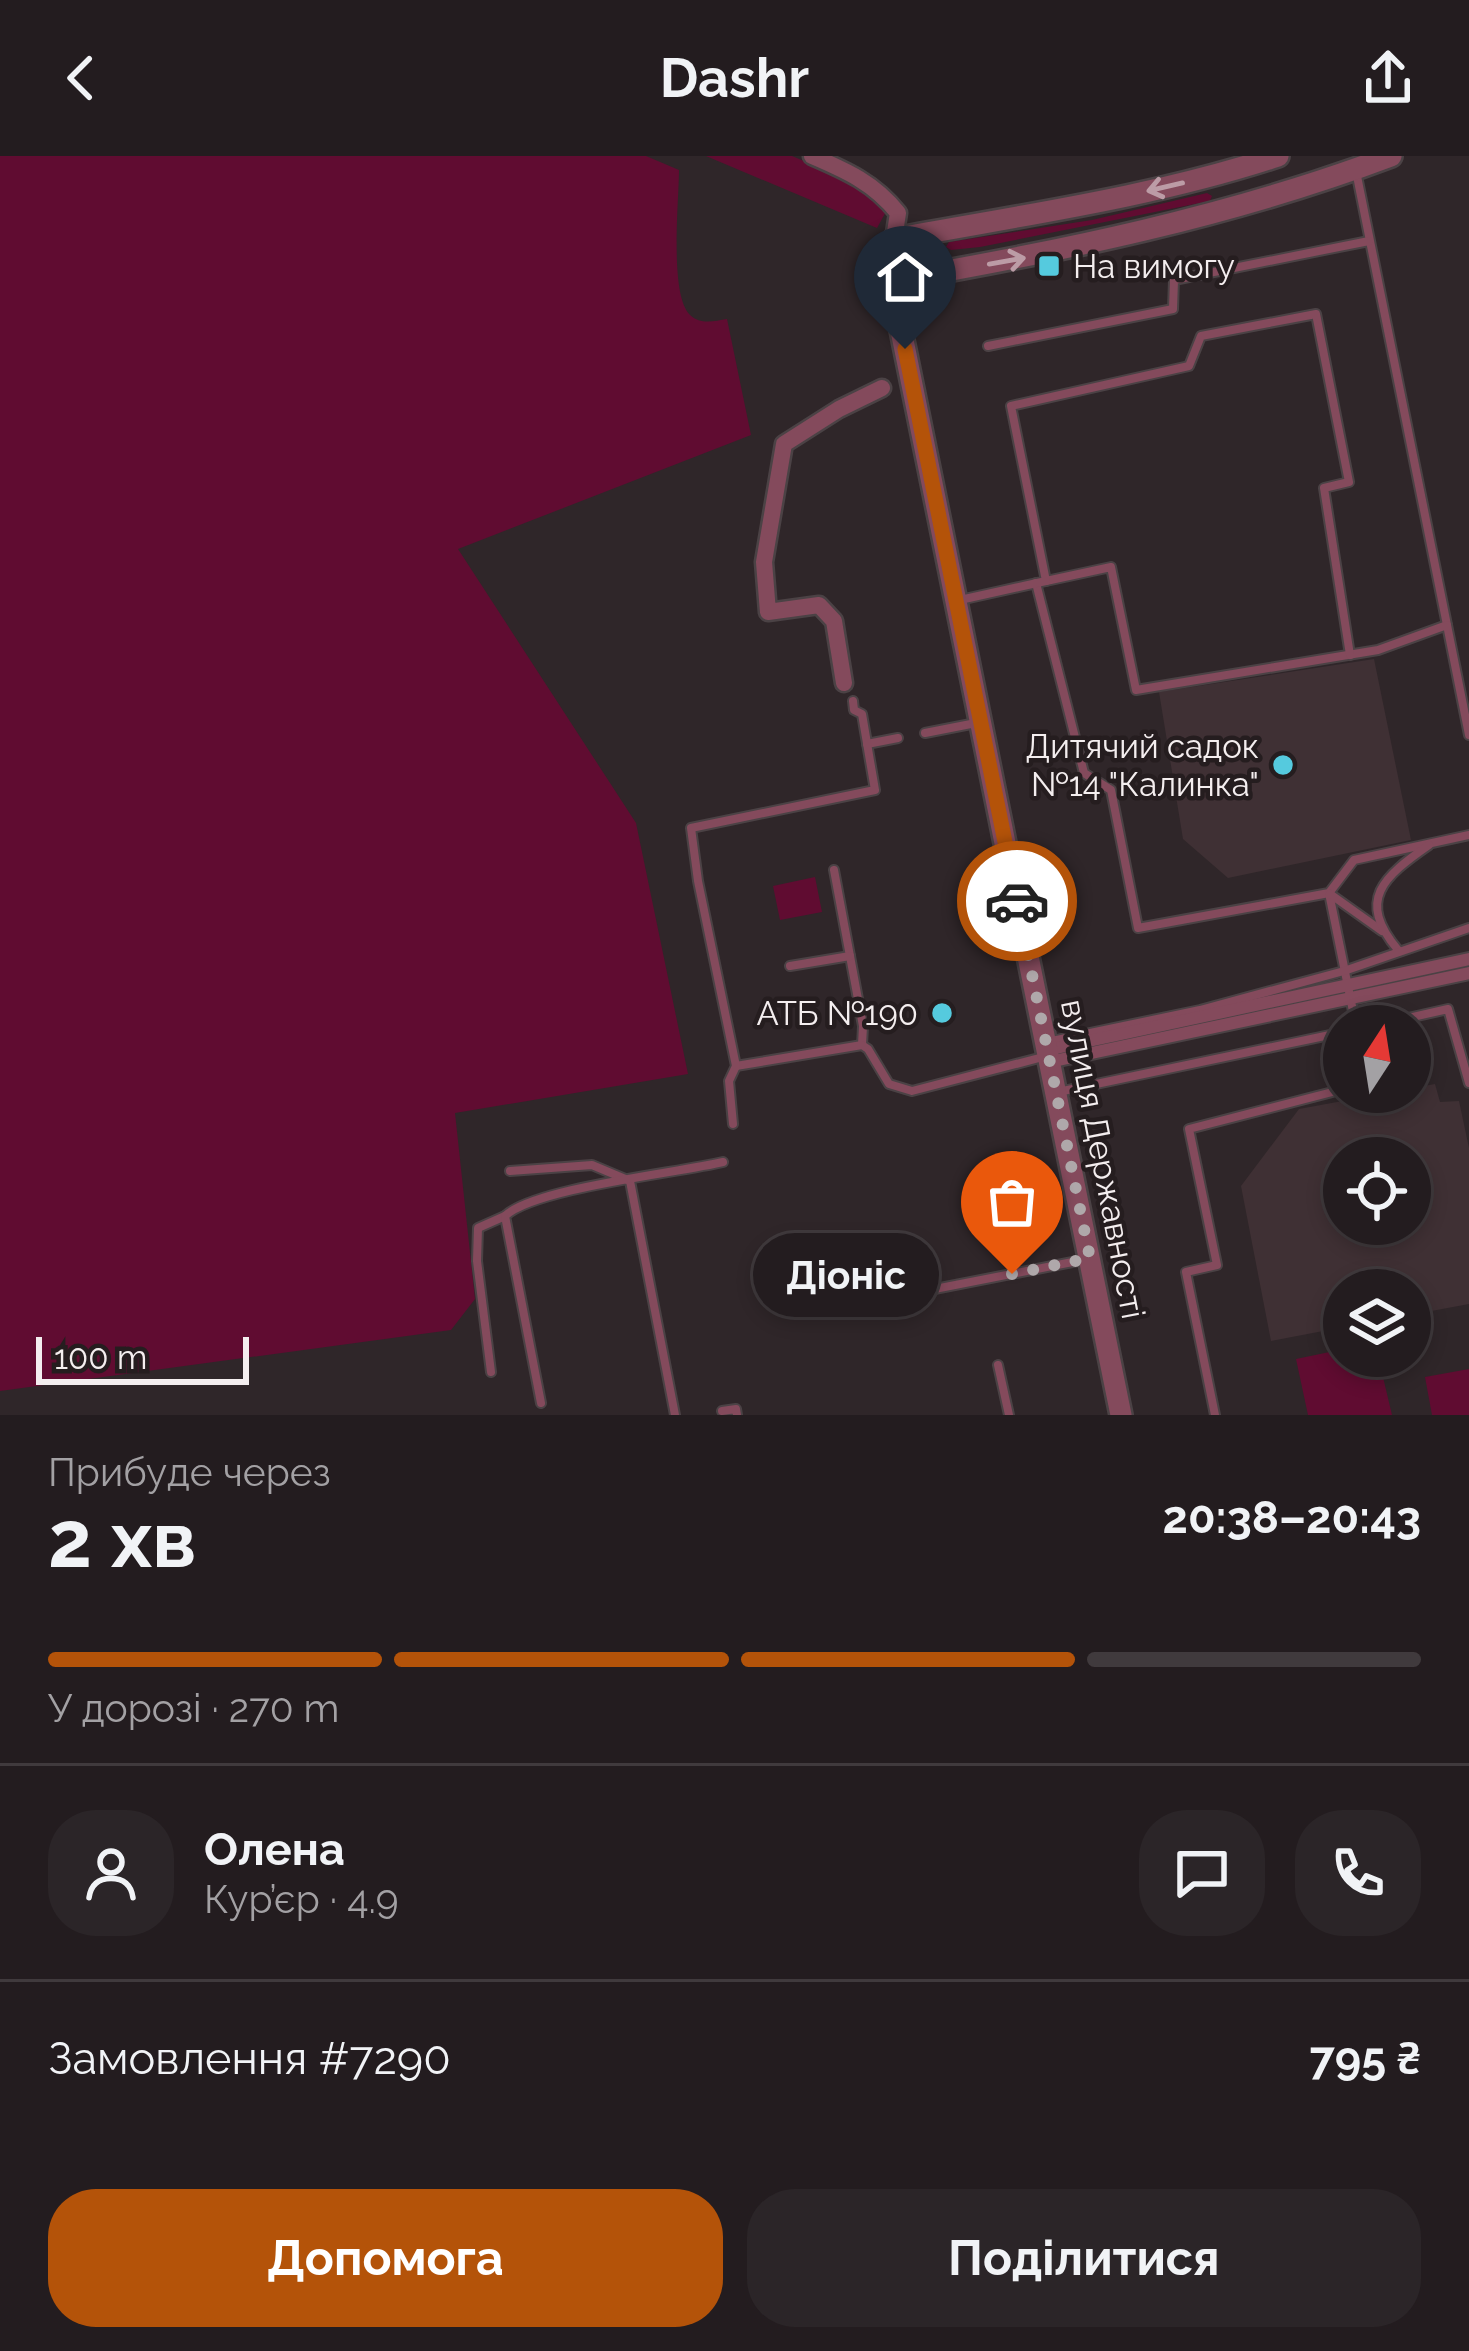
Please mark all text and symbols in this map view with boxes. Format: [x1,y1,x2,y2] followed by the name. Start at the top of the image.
[48,45,114,111] icon: back
[1355,45,1421,111] icon: share
[660,46,809,110] text: Dashr
[1147,176,1185,199] one-way arrow
[854,226,956,349] pin
[872,244,938,310] icon: home
[1073,247,1235,286] place label: На вимогу
[986,248,1025,271] one-way arrow
[1036,253,1062,279] marker: На вимогу
[1025,727,1259,804] place label: Дитячий садок №14 "Калинка"
[1270,752,1296,778] marker: Дитячий садок №14 "Калинка"
[957,841,1077,961] courier
[984,868,1050,934] icon: car
[757,994,918,1033] place label: АТБ №190
[1053,996,1153,1322] street label: вулиця Державності
[929,1000,955,1026] marker: АТБ №190
[1323,1005,1431,1113] north arrow
[1323,1005,1431,1377] map controls
[1323,1137,1431,1245] button: locate
[961,1151,1063,1274] pin
[979,1169,1045,1235] icon: bag
[754,1232,940,1316] callout: Діоніс
[786,1252,906,1298] text: Діоніс
[1323,1269,1431,1377] button: layers
[36,1331,249,1384] scale bar
[54,1338,147,1377] text: 100 m
[48,1449,331,1495] text: Прибуде через
[1163,1491,1421,1544] text: 20:38–20:43
[48,1494,196,1585] text: 2 хв
[48,1685,339,1731] text: У дорозі · 270 m
[48,1810,174,1936] button: person
[1139,1810,1265,1936] button: chat
[1295,1810,1421,1936] button: phone
[204,1823,345,1876] text: Олена
[204,1876,399,1922] text: Кур’єр · 4.9
[48,2032,451,2085] text: Замовлення #7290
[1309,2032,1421,2085] text: 795 ₴
[48,2189,723,2327] button: Допомога
[747,2189,1421,2327] button: Поділитися

